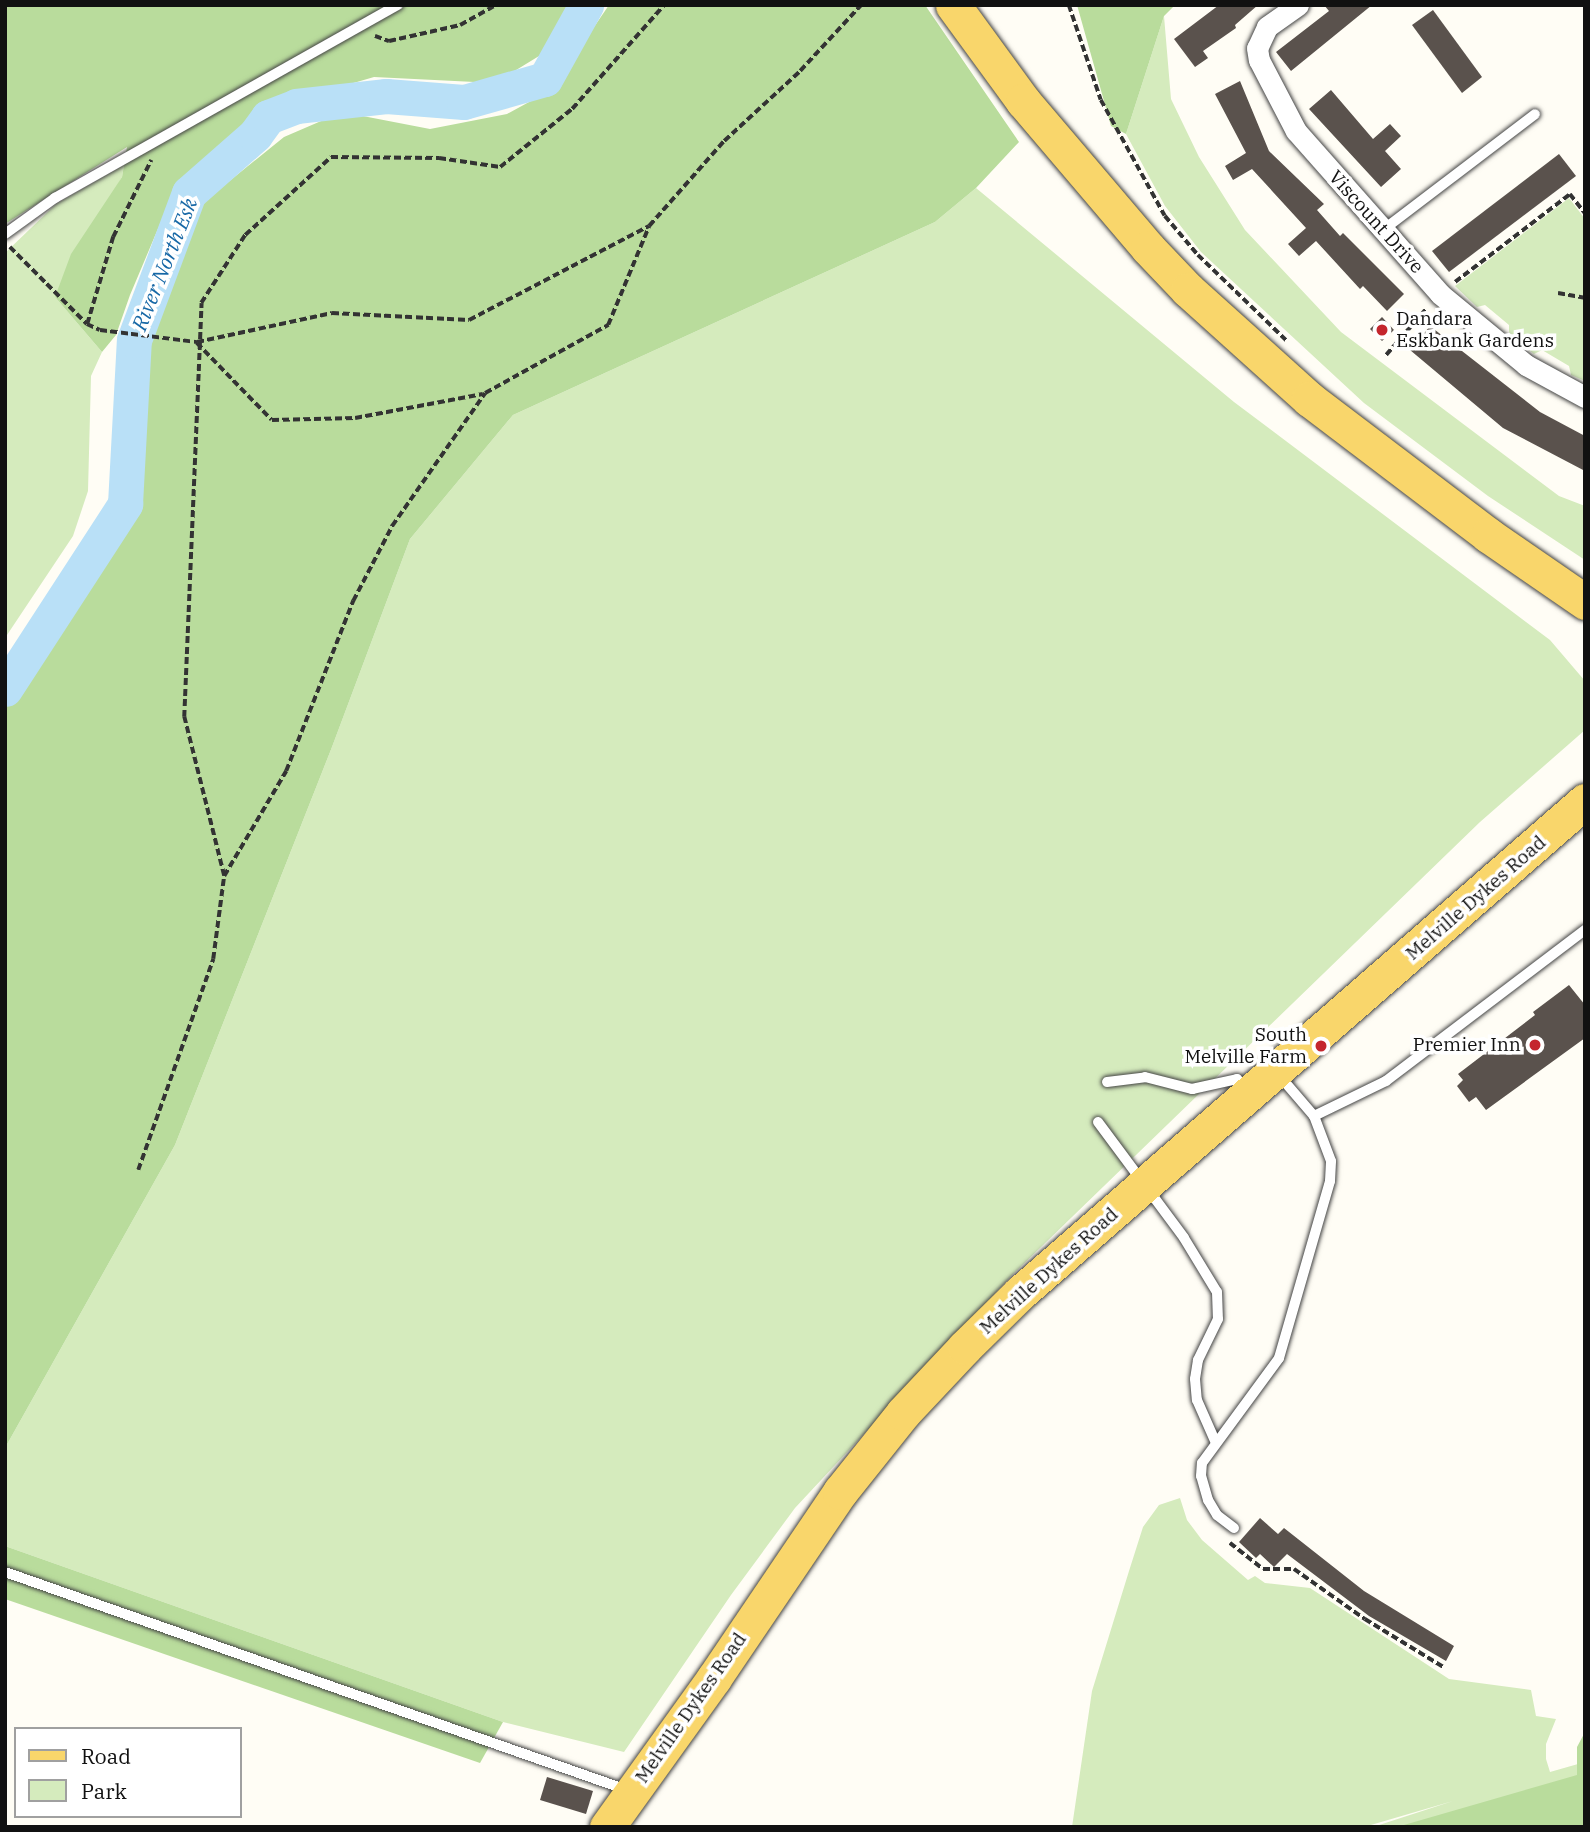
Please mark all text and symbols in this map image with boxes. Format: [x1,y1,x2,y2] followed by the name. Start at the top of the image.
[1324,166,1428,278] street label: Viscount Drive
[126,194,202,334] water label: River North Esk
[1396,308,1554,352] place label: Dandara Eskbank Gardens
[1374,322,1390,338] marker: Dandara Eskbank Gardens
[1401,831,1551,965] street label: Melville Dykes Road
[1184,1024,1307,1068] place label: South Melville Farm
[1413,1034,1521,1056] place label: Premier Inn
[1527,1037,1543,1053] marker: Premier Inn
[1313,1038,1329,1054] marker: South Melville Farm
[975,1203,1123,1339] street label: Melville Dykes Road
[631,1629,751,1787] street label: Melville Dykes Road
[14,1727,242,1818] legend
[81,1742,131,1770] text: Road
[81,1777,127,1805] text: Park

